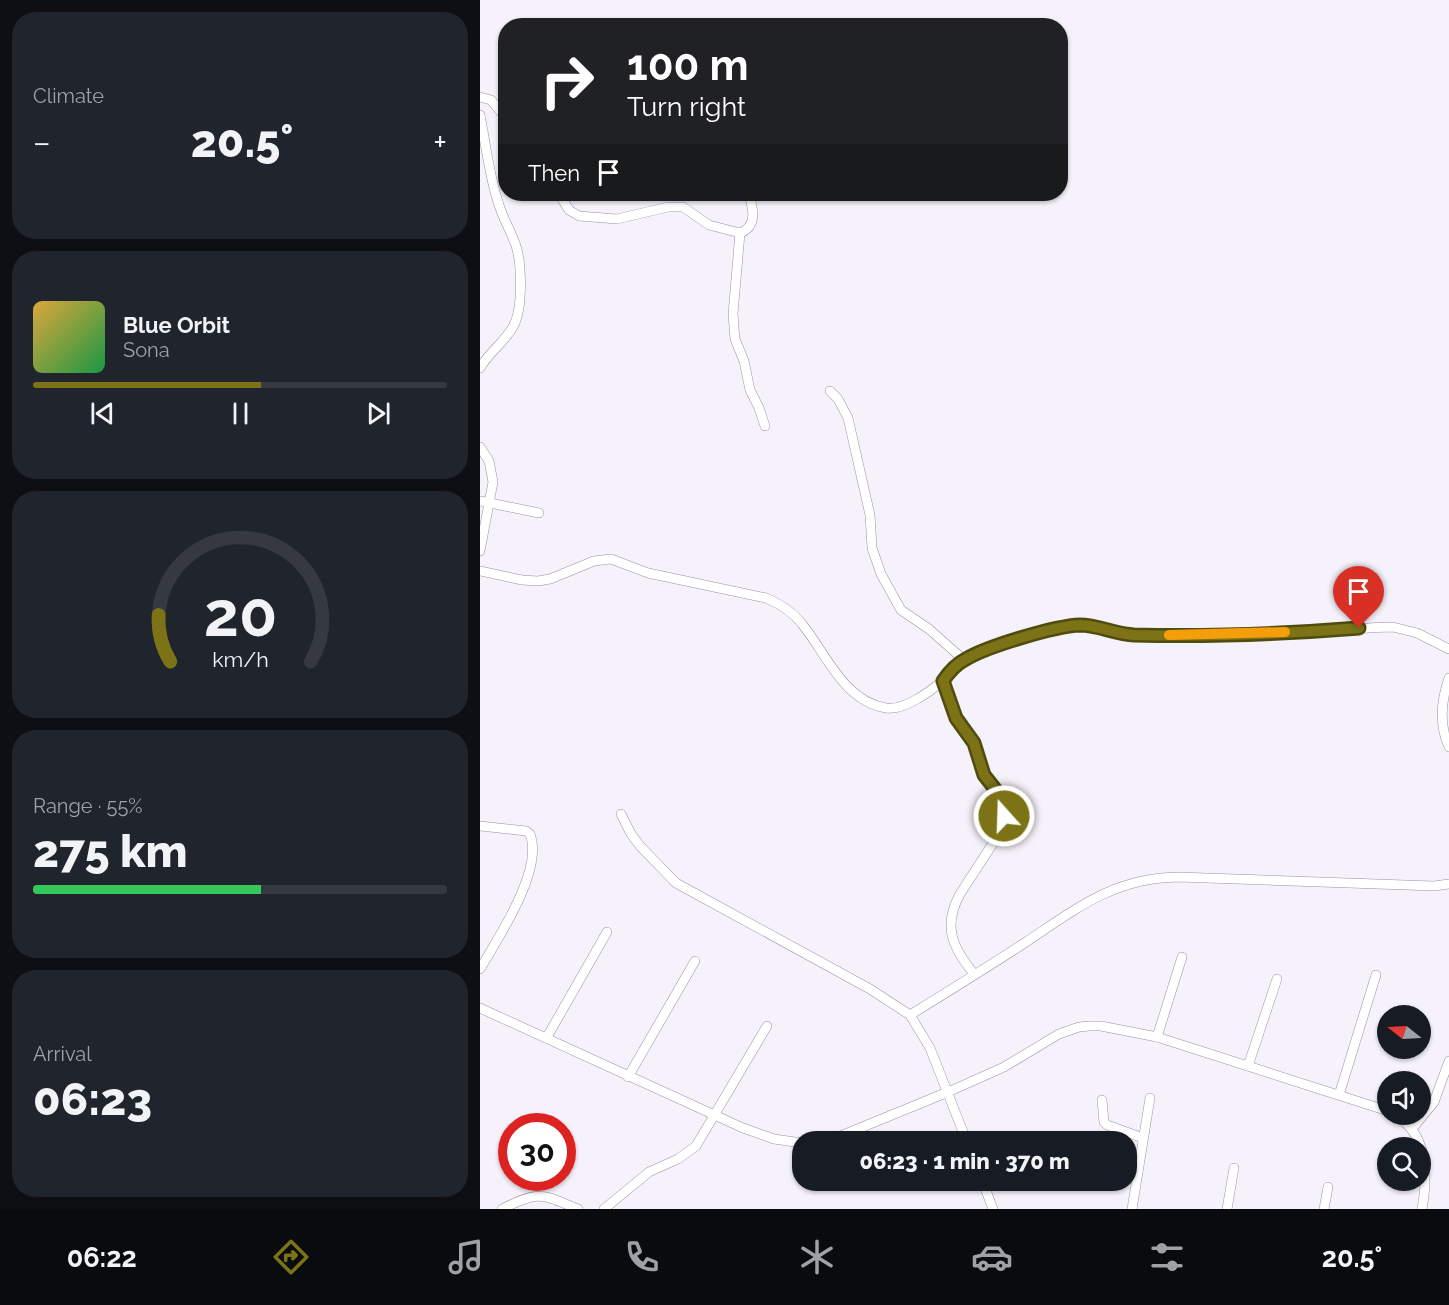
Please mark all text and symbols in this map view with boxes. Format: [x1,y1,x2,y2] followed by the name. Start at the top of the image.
[627,41,749,90] text: 100 m
[528,42,606,120] icon: right
[33,84,104,108] text: Climate
[627,91,746,122] text: Turn right
[191,115,293,168] text: 20.5°
[33,123,51,162] text: −
[433,123,447,162] text: +
[592,156,625,189] icon: arrive
[528,160,580,186] text: Then
[123,312,230,338] text: Blue Orbit
[123,338,170,362] text: Sona
[86,397,119,430] icon: previous
[224,397,257,430] icon: pause
[362,397,395,430] icon: next
[1333,566,1384,628] pin
[1342,575,1375,608] icon: arrive
[203,577,277,651] text: 20
[212,647,268,672] text: km/h
[972,784,1036,848] position arrow
[33,794,143,818] text: Range · 55%
[33,825,188,878] text: 275 km
[1377,1005,1431,1059] north arrow
[1377,1005,1431,1191] map controls
[33,1042,92,1066] text: Arrival
[1377,1071,1431,1125] button: sound
[33,1073,152,1126] text: 06:23
[498,1113,576,1191] speed limit sign: 30
[1377,1137,1431,1191] button: search
[859,1148,1070,1174] text: 06:23 · 1 min · 370 m
[270,1236,312,1278] icon: directions
[445,1236,487,1278] icon: music
[621,1236,663,1278] icon: phone
[796,1236,838,1278] icon: climate
[971,1236,1013,1278] icon: car
[1146,1236,1188,1278] icon: filters
[67,1242,137,1273] text: 06:22
[1322,1242,1382,1273] text: 20.5°

